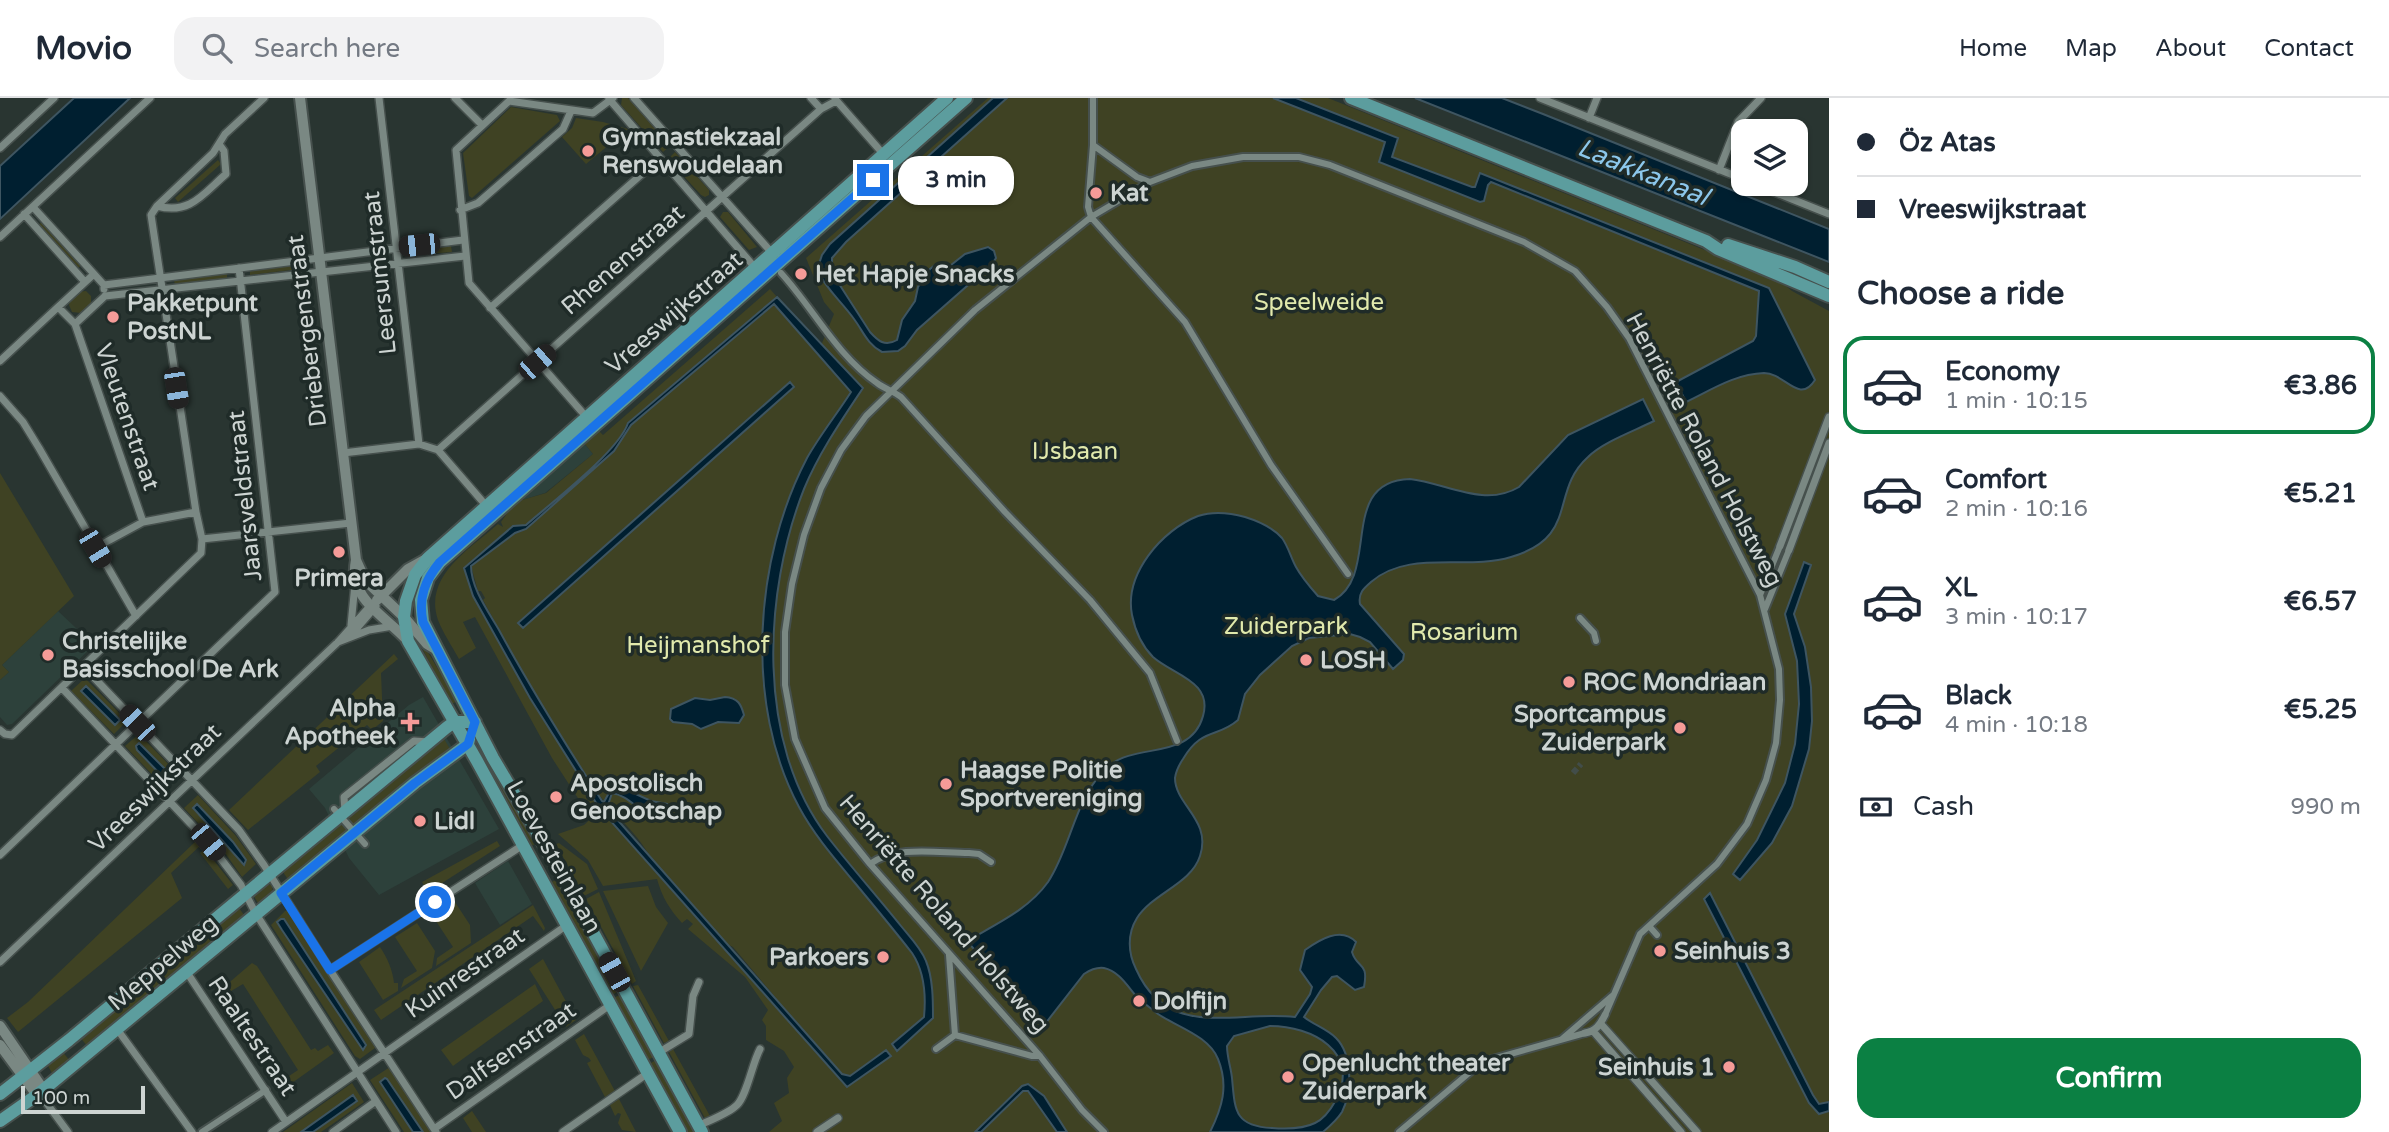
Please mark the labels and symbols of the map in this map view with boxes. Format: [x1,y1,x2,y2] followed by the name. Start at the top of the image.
[602,123,783,180] place label: Gymnastiekzaal Renswoudelaan
[1573,132,1716,214] water label: Laakkanaal
[580,143,596,159] marker: Gymnastiekzaal Renswoudelaan
[898,155,1013,204] callout: 3 min
[857,164,889,196] route end
[1110,179,1149,208] place label: Kat
[1088,185,1104,201] marker: Kat
[357,190,403,356] street label: Leersumstraat
[555,199,691,321] street label: Rhenenstraat
[398,232,441,258] car
[281,233,333,429] street label: Driebergenstraat
[599,245,749,381] street label: Vreeswijkstraat
[815,260,1014,289] place label: Het Hapje Snacks
[793,266,809,282] marker: Het Hapje Snacks
[1254,288,1384,317] park label: Speelweide
[127,289,259,346] place label: Pakketpunt PostNL
[1619,308,1789,592] street label: Henriëtte Roland Holstweg
[105,309,121,325] marker: Pakketpunt PostNL
[88,340,166,494] street label: Vleutenstraat
[515,340,560,384] car
[163,366,190,410] car
[222,409,268,583] street label: Jaarsveldstraat
[1032,437,1118,466] park label: IJsbaan
[76,525,115,571] car
[331,544,347,560] marker: Primera
[294,564,384,593] place label: Primera
[1224,612,1348,641] park label: Zuiderpark
[1410,618,1518,647] park label: Rosarium
[62,627,279,684] place label: Christelijke Basisschool De Ark
[626,631,771,660] park label: Heijmanshof
[1320,646,1386,675] place label: LOSH
[40,647,56,663] marker: Christelijke Basisschool De Ark
[1298,652,1314,668] marker: LOSH
[1583,668,1766,697] place label: ROC Mondriaan
[1561,674,1577,690] marker: ROC Mondriaan
[285,694,396,751] place label: Alpha Apotheek
[1514,700,1666,757] place label: Sportcampus Zuiderpark
[115,701,160,745] car
[402,714,418,730] marker: Alpha Apotheek
[83,718,227,858] street label: Vreeswijkstraat
[1672,720,1688,736] marker: Sportcampus Zuiderpark
[960,756,1143,813] place label: Haagse Politie Sportvereniging
[570,769,722,826] place label: Apostolisch Genootschap
[500,776,608,938] street label: Loevesteinlaan
[938,776,954,792] marker: Haagse Politie Sportvereniging
[548,789,564,805] marker: Apostolisch Genootschap
[833,789,1055,1039] street label: Henriëtte Roland Holstweg
[434,807,475,836] place label: Lidl
[412,813,428,829] marker: Lidl
[187,819,230,865] car
[419,886,451,918] route start
[102,909,224,1017] street label: Meppelweg
[400,921,530,1025] street label: Kuinrestraat
[1674,937,1791,966] place label: Seinhuis 3
[769,943,869,972] place label: Parkoers
[1652,943,1668,959] marker: Seinhuis 3
[595,949,634,995] car
[875,949,891,965] marker: Parkoers
[201,971,303,1101] street label: Raaltestraat
[1153,987,1227,1016] place label: Dolfijn
[1131,993,1147,1009] marker: Dolfijn
[441,996,581,1106] street label: Dalfsenstraat
[1302,1049,1511,1106] place label: Openlucht theater Zuiderpark
[1598,1053,1715,1082] place label: Seinhuis 1
[1721,1059,1737,1075] marker: Seinhuis 1
[1280,1069,1296,1085] marker: Openlucht theater Zuiderpark
[21,1083,145,1115] scale bar

